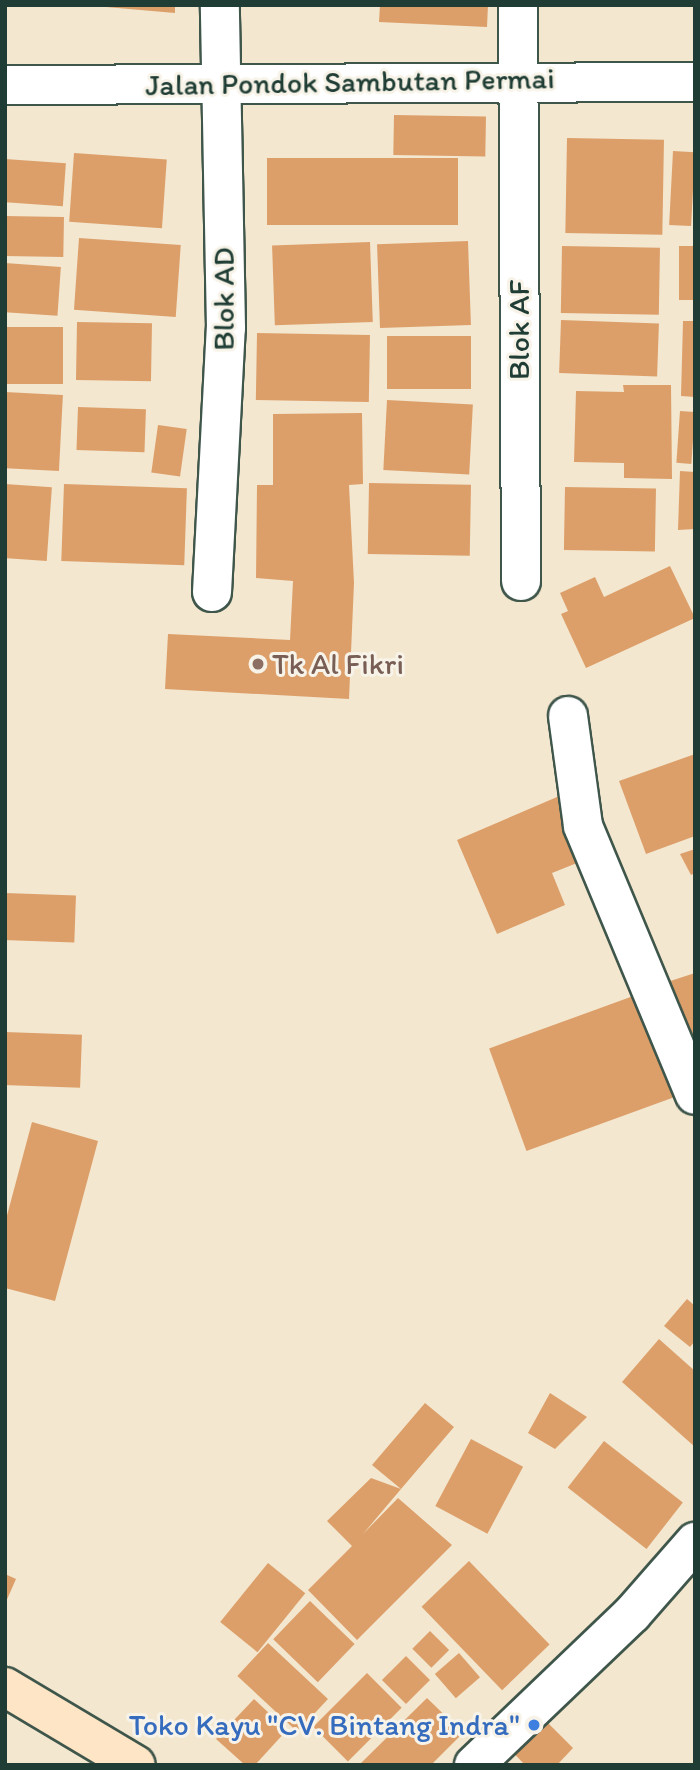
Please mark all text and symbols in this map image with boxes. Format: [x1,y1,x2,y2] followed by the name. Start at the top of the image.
[146,60,554,104] street label: Jalan Pondok Sambutan Permai
[206,247,242,351] street label: Blok AD
[501,280,537,380] street label: Blok AF
[272,646,403,682] place label: Tk Al Fikri
[250,656,266,672] marker: Tk Al Fikri
[128,1707,520,1743] place label: Toko Kayu "CV. Bintang Indra"
[526,1717,542,1733] marker: Toko Kayu "CV. Bintang Indra"

